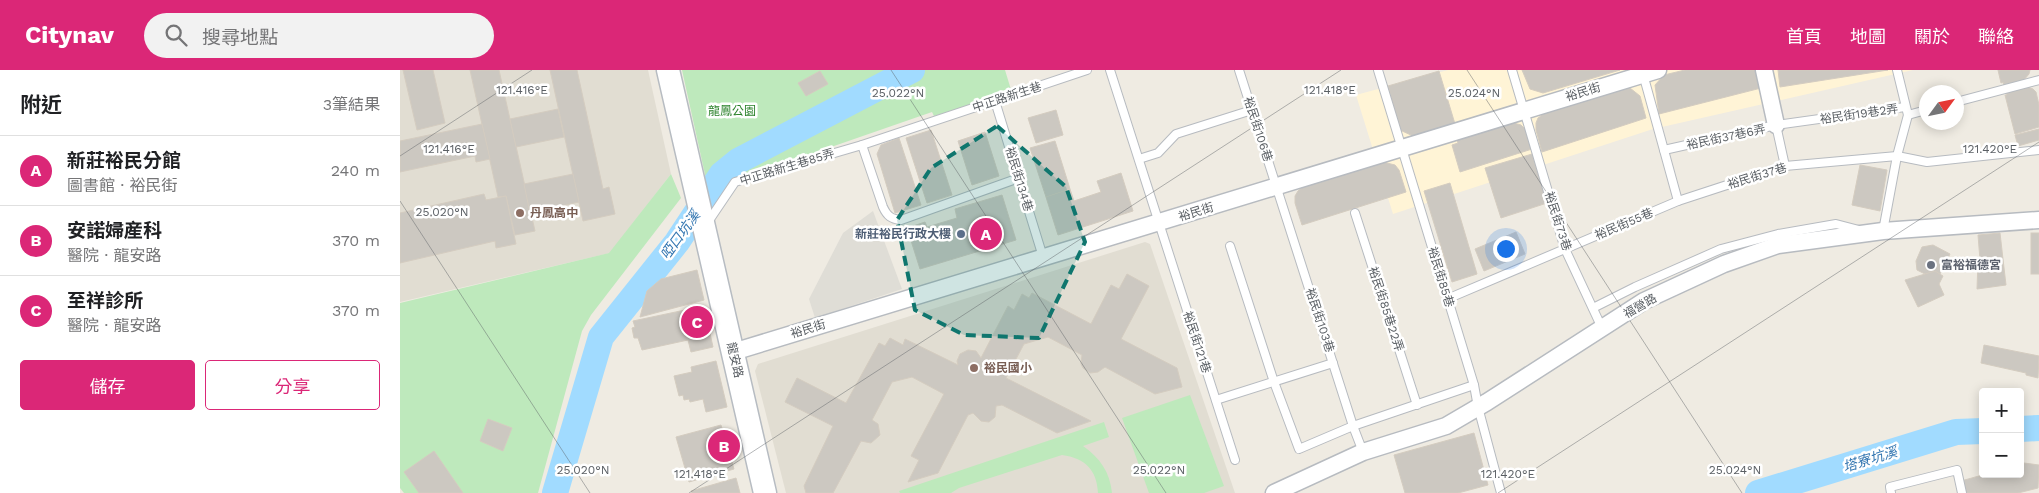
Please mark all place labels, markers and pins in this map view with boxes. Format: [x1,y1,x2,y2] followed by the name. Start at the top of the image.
[530,206,578,220] place label: 丹鳳高中
[514,207,526,219] marker: 丹鳳高中
[970,215,1002,253] pin: A
[855,227,951,241] place label: 新莊裕民行政大樓
[955,228,967,240] marker: 新莊裕民行政大樓
[1941,258,2001,272] place label: 富裕福德宮
[1925,259,1937,271] marker: 富裕福德宮
[681,303,713,341] pin: C
[984,361,1032,375] place label: 裕民國小
[968,362,980,374] marker: 裕民國小
[708,427,740,465] pin: B

